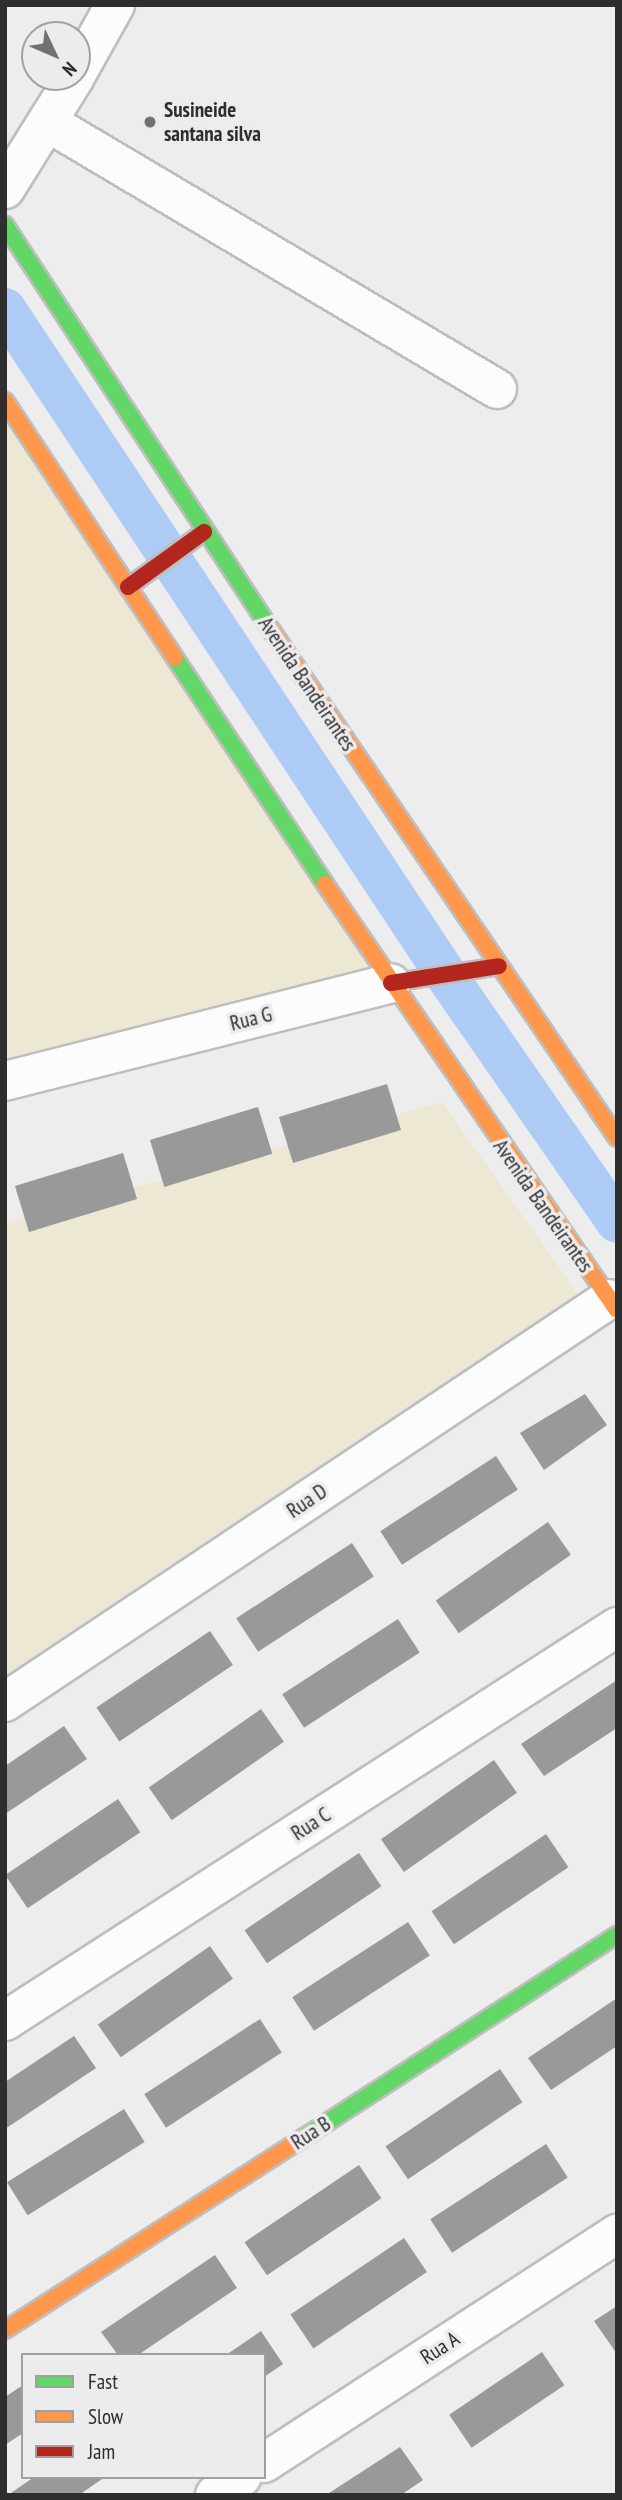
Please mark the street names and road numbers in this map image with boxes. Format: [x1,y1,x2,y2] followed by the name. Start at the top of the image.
[253,612,361,756] street label: Avenida Bandeirantes
[227,1002,275,1036] street label: Rua G
[488,1135,598,1277] street label: Avenida Bandeirantes
[282,1479,332,1523] street label: Rua D
[287,1802,335,1846] street label: Rua C
[287,2111,335,2155] street label: Rua B
[416,2326,464,2370] street label: Rua A

